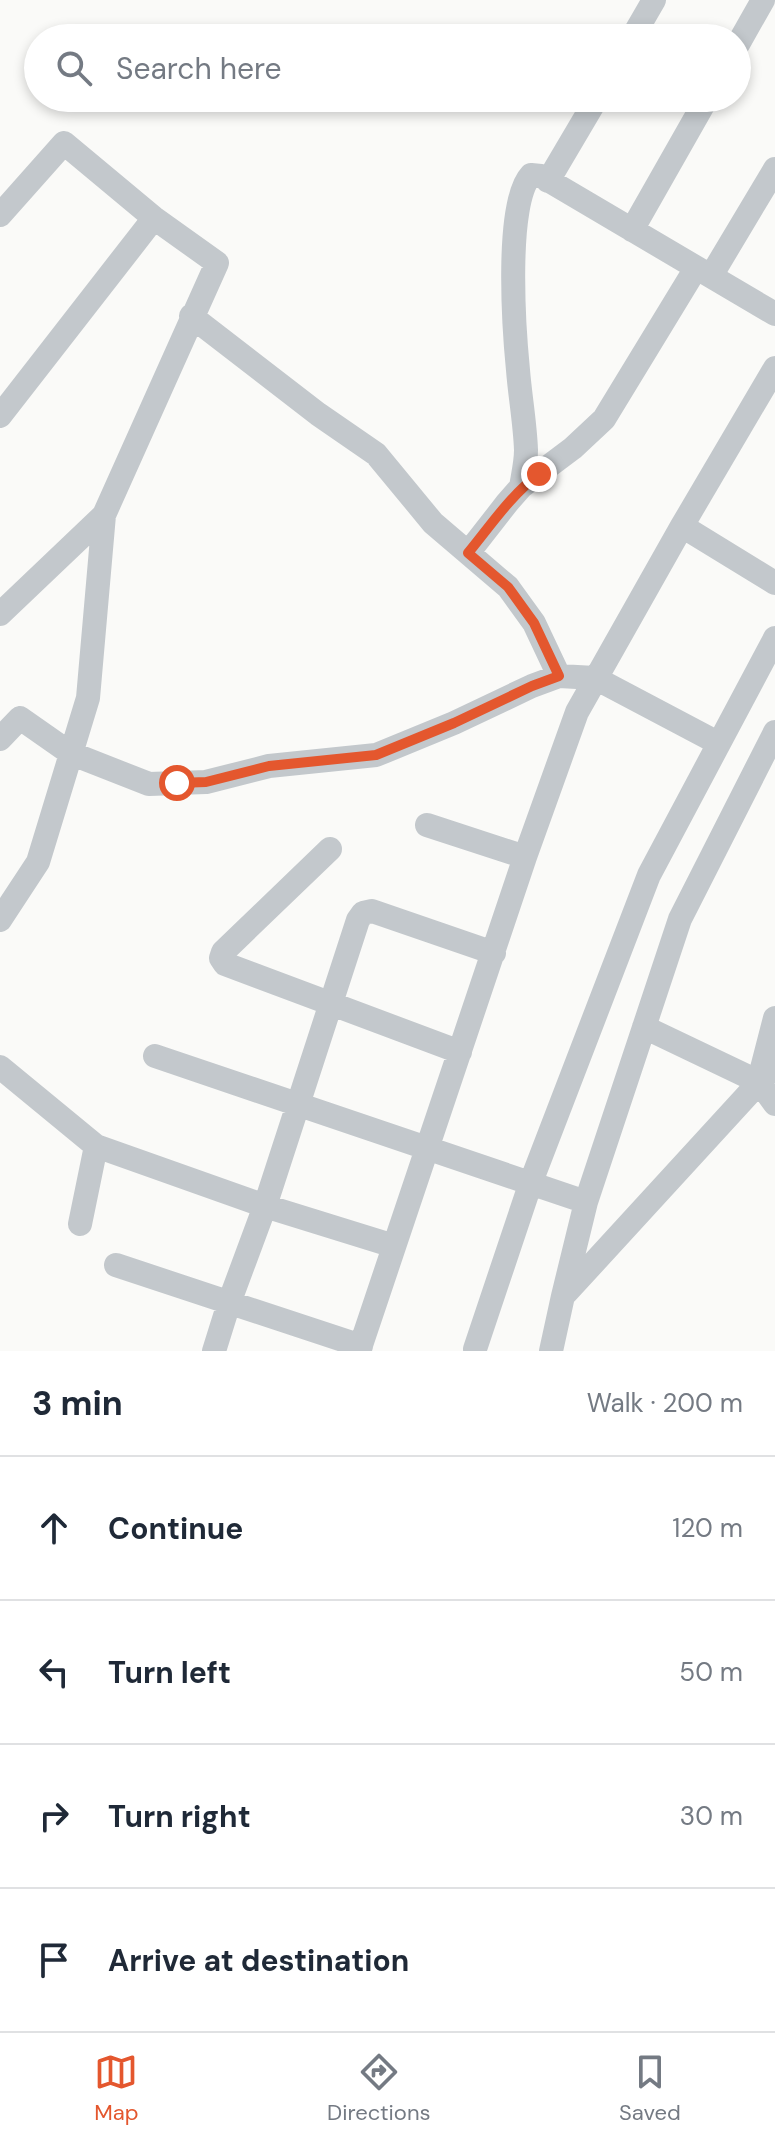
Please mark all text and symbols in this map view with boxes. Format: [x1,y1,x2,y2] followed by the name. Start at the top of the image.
[24,24,751,112] search box
[52,46,96,90] icon: search
[116,49,282,88] text: Search here
[521,456,557,492] route end
[159,765,195,801] route start
[32,1381,123,1426] text: 3 min
[587,1386,743,1420] text: Walk · 200 m
[32,1506,76,1550] icon: ahead
[108,1509,243,1548] text: Continue
[672,1511,743,1545] text: 120 m
[32,1650,76,1694] icon: left
[108,1653,231,1692] text: Turn left
[679,1655,743,1689] text: 50 m
[32,1794,76,1838] icon: right
[108,1797,251,1836] text: Turn right
[680,1799,743,1833] text: 30 m
[32,1938,76,1982] icon: arrive
[108,1941,409,1980] text: Arrive at destination
[94,2050,139,2127] tab: Map
[327,2050,431,2127] tab: Directions
[619,2050,681,2127] tab: Saved

